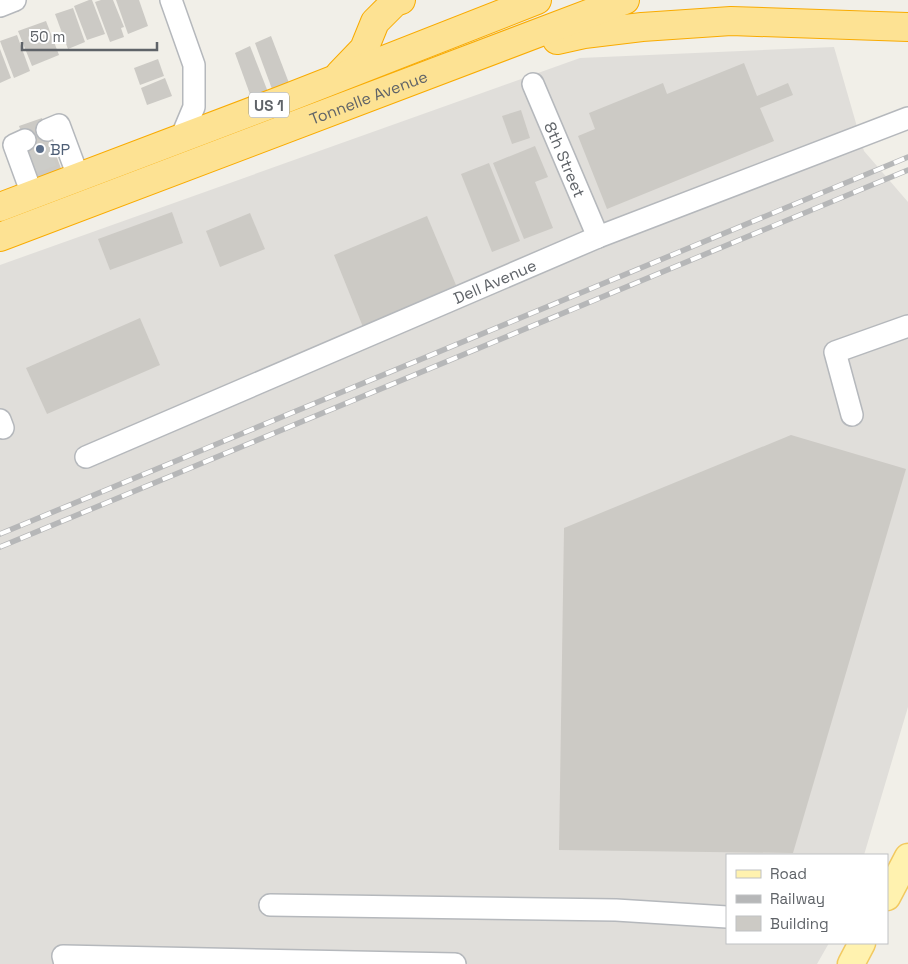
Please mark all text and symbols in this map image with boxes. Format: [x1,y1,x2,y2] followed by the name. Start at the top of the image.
[22,20,158,52] scale bar
[30,27,65,46] text: 50 m
[306,65,430,129] street label: Tonnelle Avenue
[249,92,289,118] road number: US 1
[540,118,590,201] street label: 8th Street
[50,139,71,160] place label: BP
[34,143,46,155] marker: BP
[450,254,540,308] street label: Dell Avenue
[726,854,888,944] legend
[770,864,807,883] text: Road
[770,889,825,908] text: Railway
[770,914,829,933] text: Building

